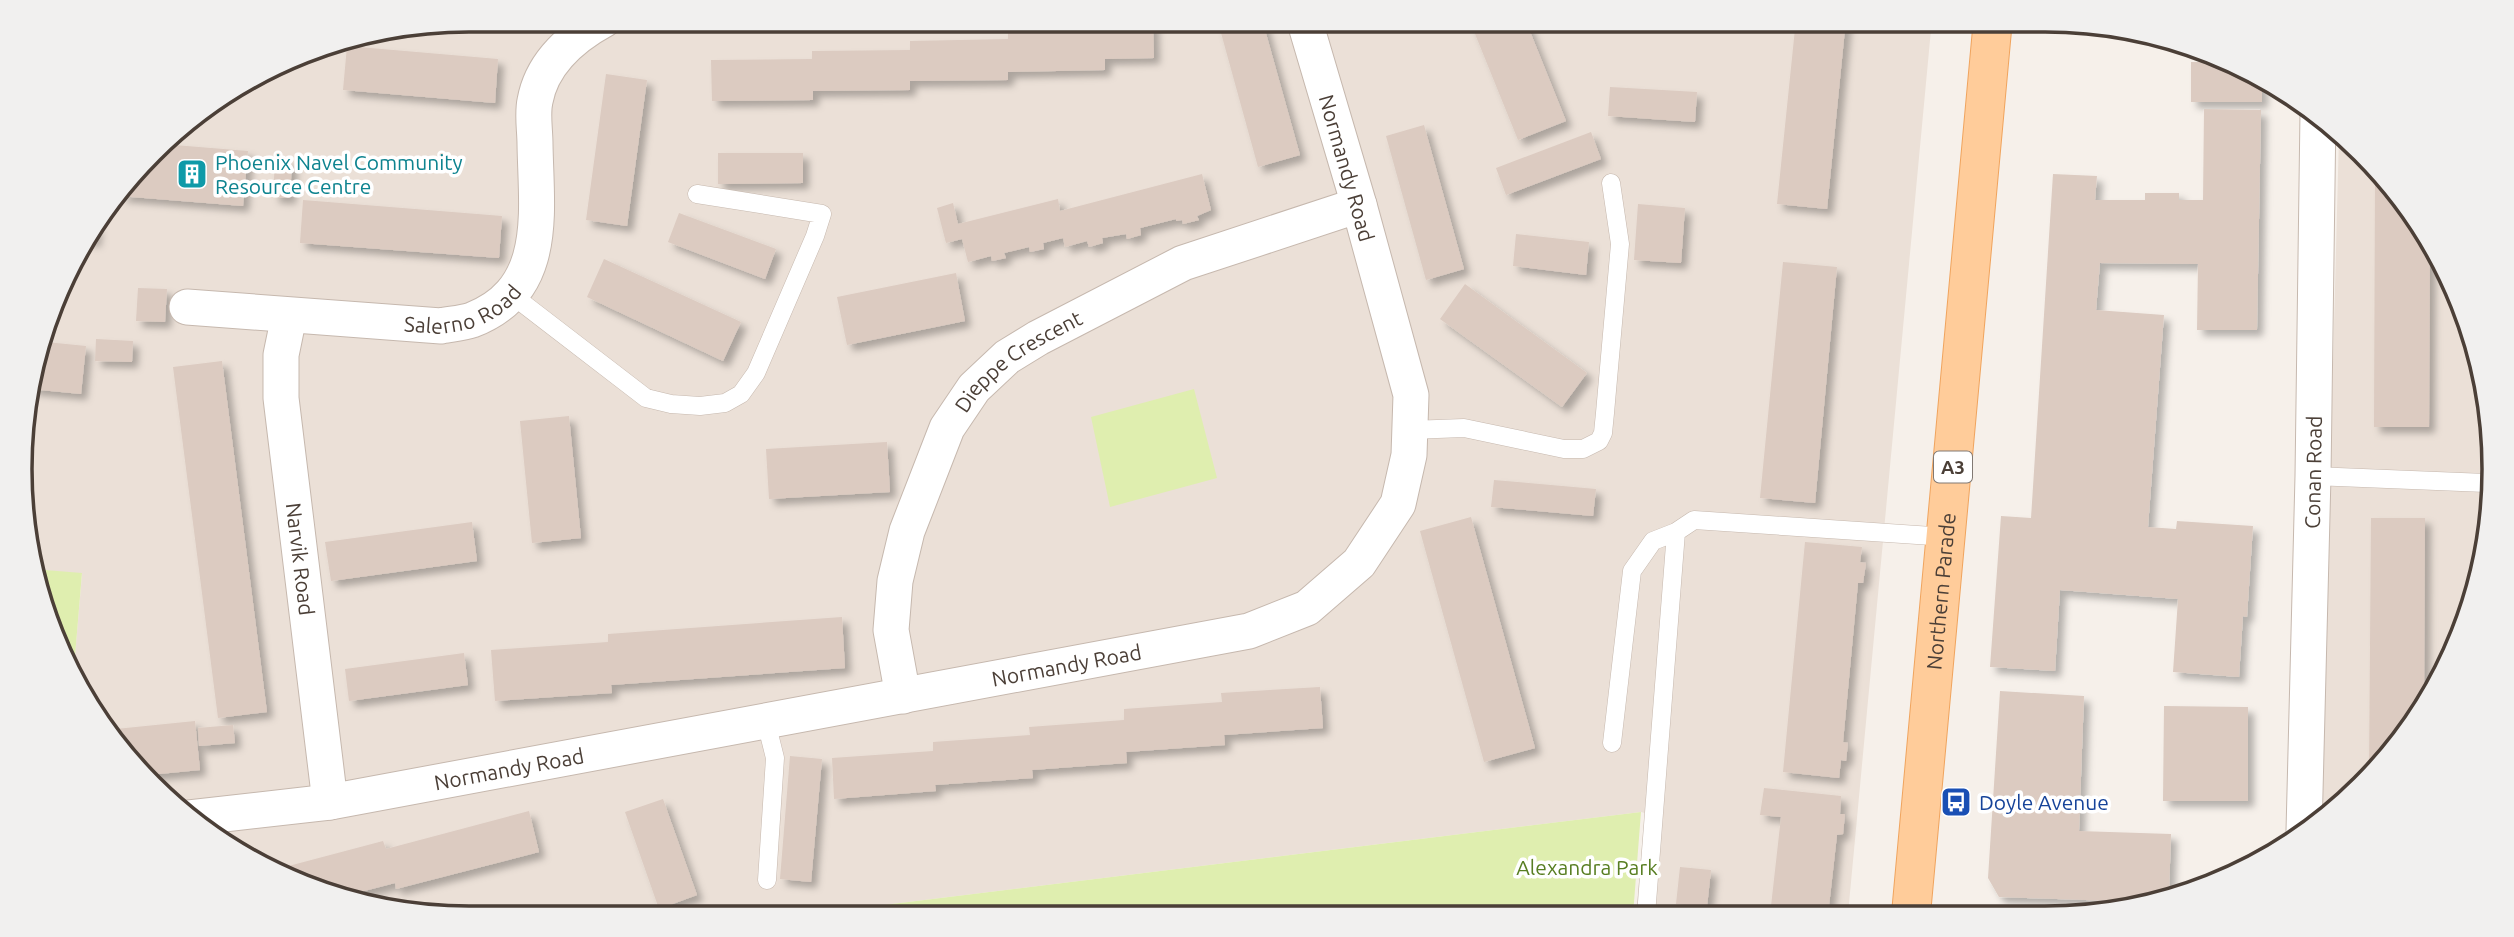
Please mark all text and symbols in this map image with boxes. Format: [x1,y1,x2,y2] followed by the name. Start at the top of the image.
[1315,92,1379,244] street label: Normandy Road
[215,150,463,198] place label: Phoenix Navel Community Resource Centre
[175,157,209,191] building icon: Phoenix Navel Community Resource Centre
[403,280,526,338] street label: Salerno Road
[949,305,1086,416] street label: Dieppe Crescent
[2300,415,2326,529] street label: Conan Road
[1934,452,1972,482] road number: A3
[282,501,319,617] street label: Narvik Road
[1921,512,1960,671] street label: Northern Parade
[990,639,1143,691] street label: Normandy Road
[432,743,586,794] street label: Normandy Road
[1939,785,1973,819] bus stop icon: Doyle Avenue
[1979,790,2109,814] place label: Doyle Avenue
[1516,855,1658,879] park label: Alexandra Park

